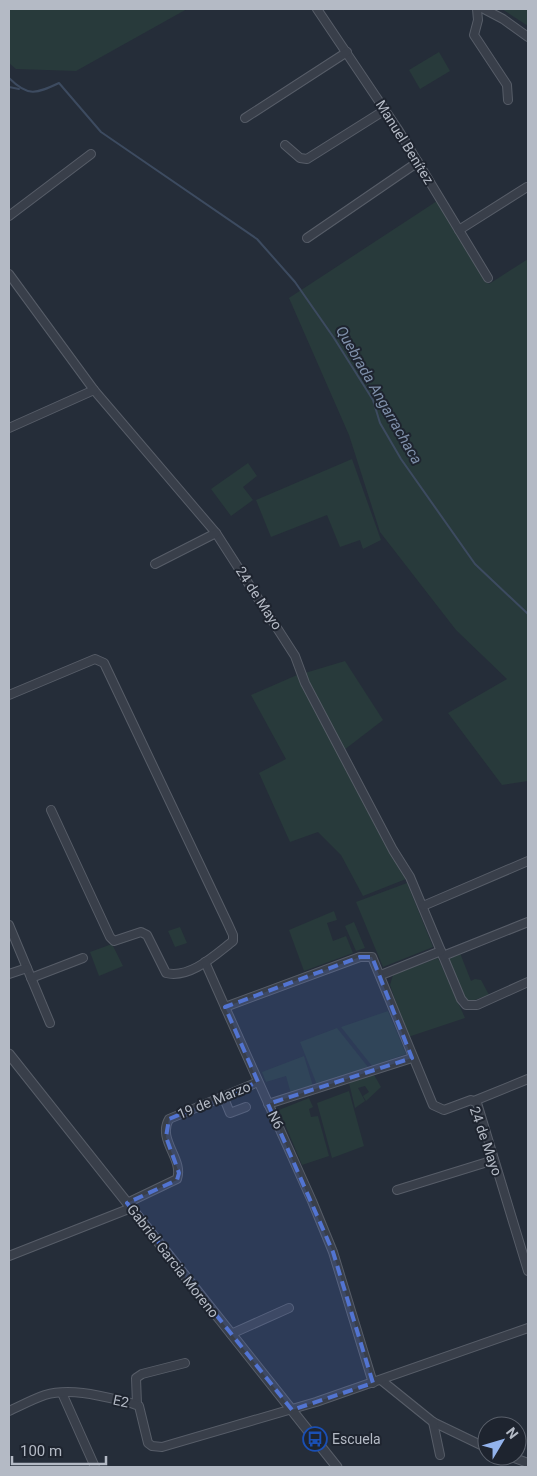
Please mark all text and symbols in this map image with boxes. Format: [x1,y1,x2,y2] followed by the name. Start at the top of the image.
[373,97,437,187] street label: Manuel Benítez
[332,323,426,467] water label: Quebrada Angarrachaca
[233,563,285,633] street label: 24 de Mayo
[175,1078,253,1122] street label: 19 de Marzo
[467,1104,505,1178] street label: 24 de Mayo
[265,1108,287,1132] street label: N6
[124,1201,222,1321] street label: Gabriel Garcia Moreno
[112,1392,131,1410] street label: E2
[477,1416,527,1466] north arrow
[503,1424,522,1442] text: N
[302,1426,328,1452] bus stop icon: Escuela
[332,1431,381,1447] place label: Escuela
[12,1434,106,1466] scale bar
[20,1442,62,1460] text: 100 m

